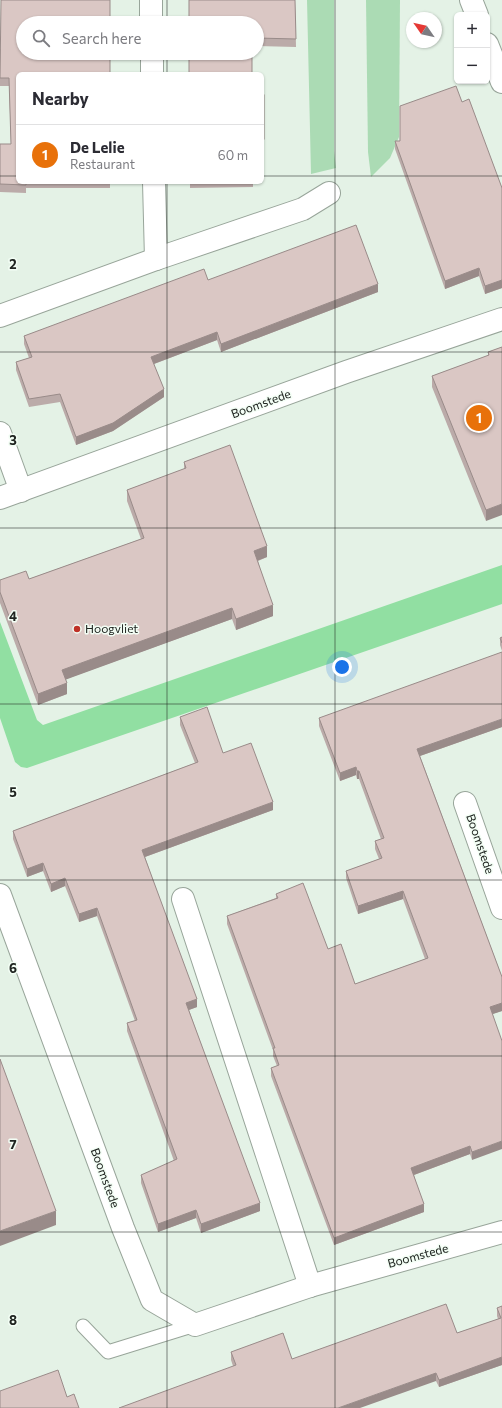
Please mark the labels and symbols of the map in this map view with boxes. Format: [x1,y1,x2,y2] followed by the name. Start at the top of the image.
[406,12,442,48] north arrow
[9,256,17,272] text: 2
[229,386,292,420] street label: Boomstede
[466,403,492,433] pin: 1
[9,432,17,448] text: 3
[9,608,17,624] text: 4
[85,621,138,635] place label: Hoogvliet
[72,624,82,634] marker: Hoogvliet
[332,657,352,677] your location
[9,784,17,800] text: 5
[464,812,498,875] street label: Boomstede
[9,960,17,976] text: 6
[9,1136,17,1152] text: 7
[89,1146,123,1209] street label: Boomstede
[386,1240,450,1270] street label: Boomstede
[9,1312,17,1328] text: 8

